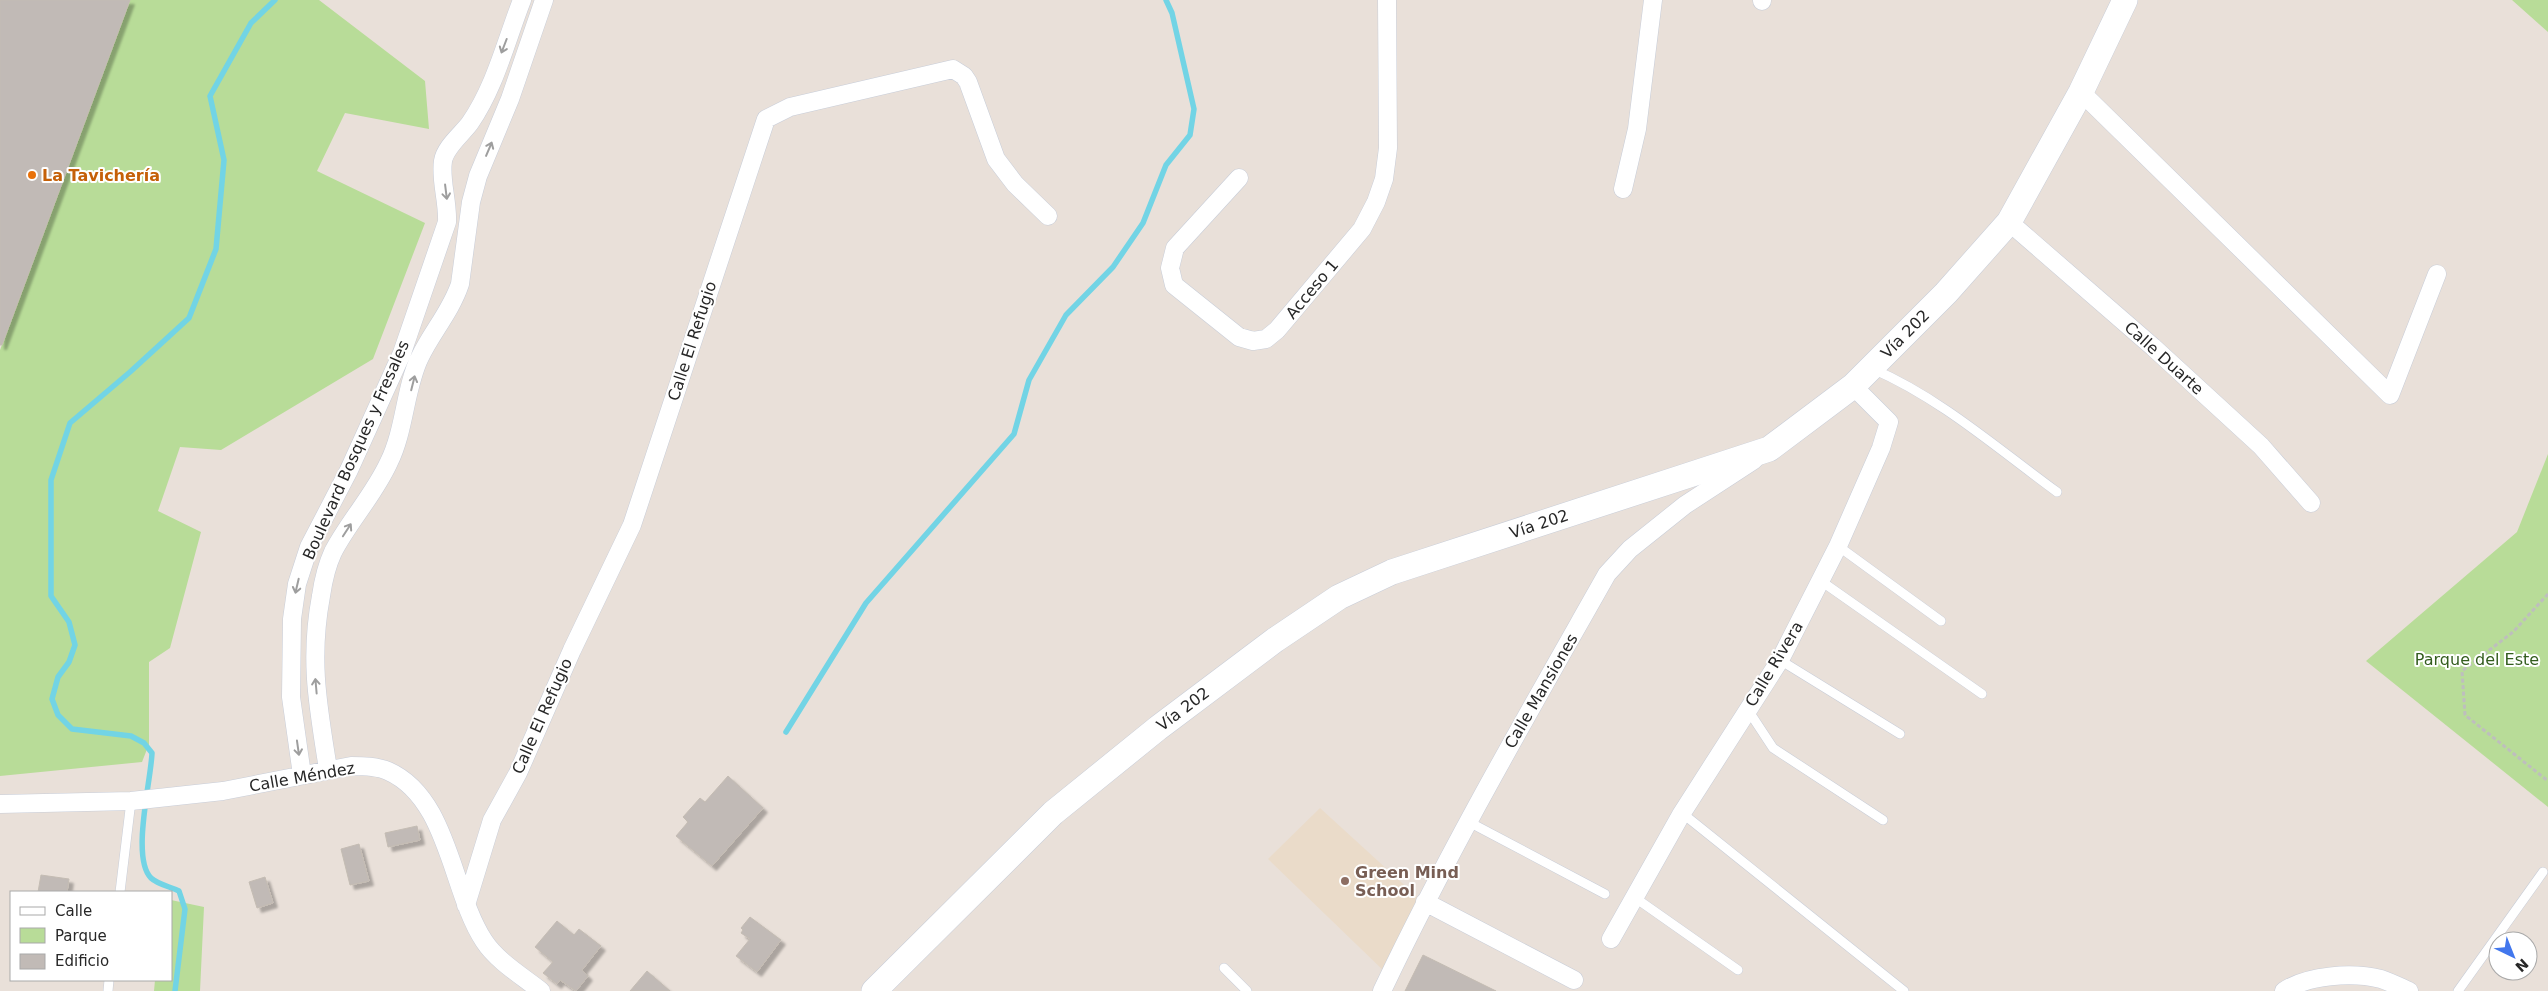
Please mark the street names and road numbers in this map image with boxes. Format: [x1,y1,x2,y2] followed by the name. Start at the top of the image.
[1282,256,1342,322] street label: Acceso 1
[664,279,720,403] street label: Calle El Refugio
[1877,306,1933,362] street label: Vía 202
[2121,318,2207,398] street label: Calle Duarte
[299,337,413,563] street label: Boulevard Bosques y Fresales
[1507,506,1571,542] street label: Vía 202
[1741,618,1807,710] street label: Calle Rivera
[1500,630,1582,752] street label: Calle Mansiones
[508,655,576,777] street label: Calle El Refugio
[1153,683,1213,735] street label: Vía 202
[248,758,356,796] street label: Calle Méndez

